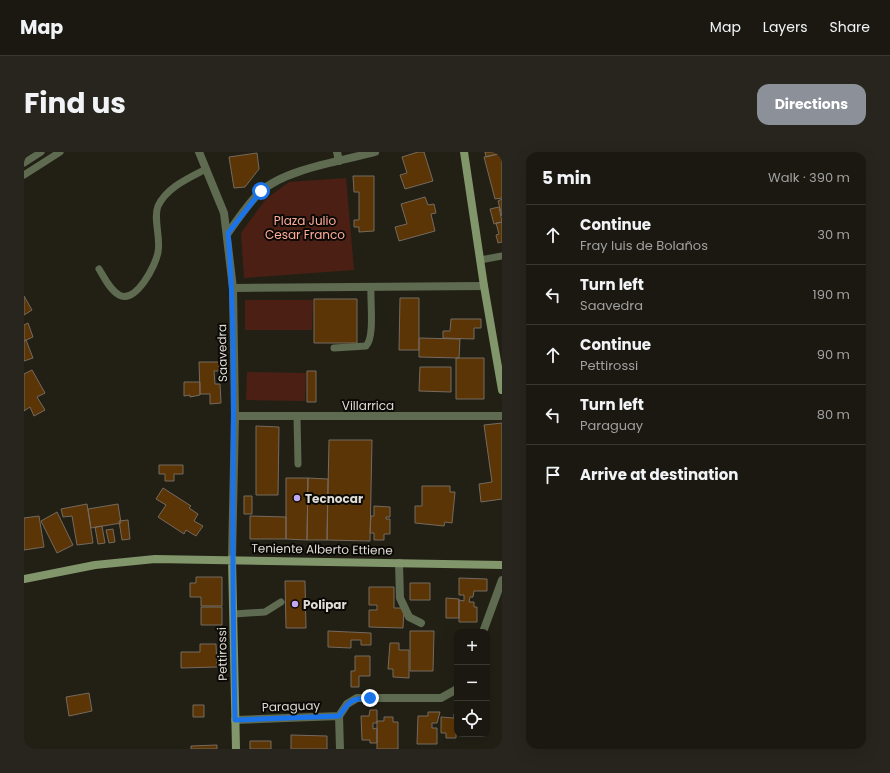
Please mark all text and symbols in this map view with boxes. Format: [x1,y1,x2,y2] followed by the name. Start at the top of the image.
[20,14,63,41] text: Map
[710,17,741,37] text: Map
[763,17,807,37] text: Layers
[829,17,870,37] text: Share
[24,84,126,123] text: Find us
[757,84,866,125] button: Directions
[542,166,591,190] text: 5 min
[768,168,850,187] text: Walk · 390 m
[252,182,270,200] route start
[265,212,345,243] park label: Plaza Julio Cesar Franco
[580,214,651,235] text: Continue
[542,224,564,246] icon: ahead
[817,225,850,244] text: 30 m
[580,236,708,255] text: Fray luis de Bolaños
[580,274,644,295] text: Turn left
[542,284,564,306] icon: left
[813,285,850,304] text: 190 m
[580,296,643,315] text: Saavedra
[213,324,231,382] street label: Saavedra
[580,334,651,355] text: Continue
[542,344,564,366] icon: ahead
[817,345,850,364] text: 90 m
[580,356,638,375] text: Pettirossi
[580,394,644,415] text: Turn left
[342,397,394,414] street label: Villarrica
[542,404,564,426] icon: left
[817,405,850,424] text: 80 m
[580,416,643,435] text: Paraguay
[542,464,564,486] icon: arrive
[580,464,738,485] text: Arrive at destination
[305,490,363,507] place label: Tecnocar
[292,493,302,503] marker: Tecnocar
[251,539,393,559] street label: Teniente Alberto Ettiene
[303,596,347,613] place label: Polipar
[290,599,300,609] marker: Polipar
[213,627,231,681] street label: Pettirossi
[454,629,490,737] map controls
[454,629,490,665] button: +
[454,665,490,701] button: −
[361,689,379,707] route end
[262,696,321,716] street label: Paraguay
[454,701,490,737] button: locate

